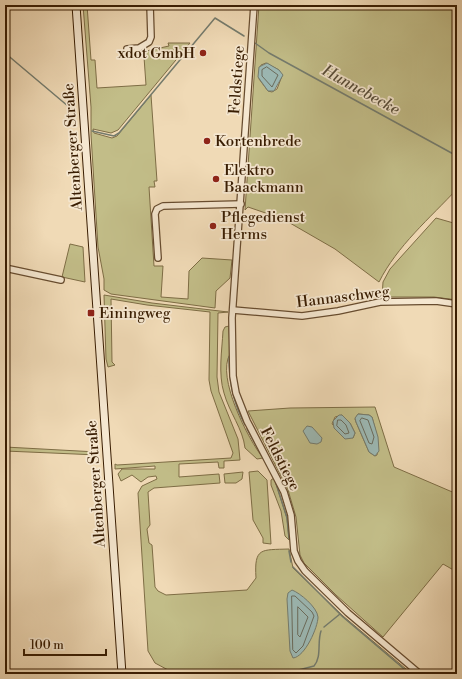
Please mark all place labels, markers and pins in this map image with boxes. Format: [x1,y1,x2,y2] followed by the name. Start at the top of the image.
[117,44,195,63] place label: xdot GmbH
[198,48,208,58] marker: xdot GmbH
[215,132,301,151] place label: Kortenbrede
[202,136,212,146] marker: Kortenbrede
[223,161,304,197] place label: Elektro Baackmann
[211,174,221,184] marker: Elektro Baackmann
[221,208,306,244] place label: Pflegedienst Herms
[208,221,218,231] marker: Pflegedienst Herms
[99,304,171,323] place label: Einingweg
[86,308,96,318] marker: Einingweg

